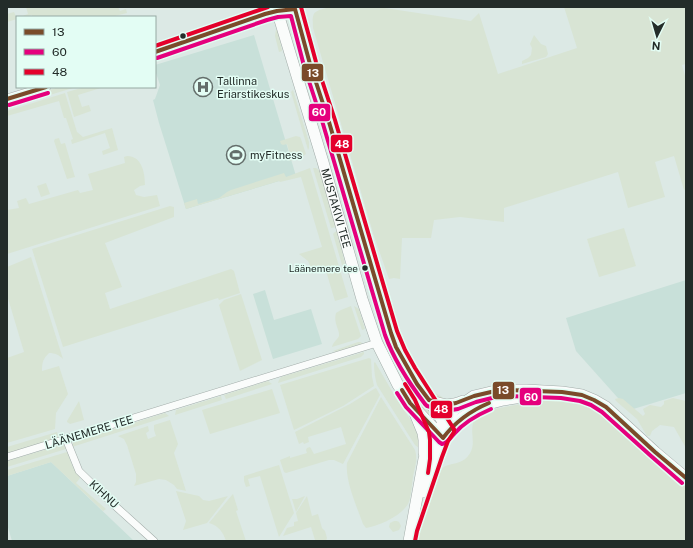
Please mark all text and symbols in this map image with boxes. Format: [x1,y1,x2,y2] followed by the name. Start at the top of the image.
[16,16,156,88] legend
[637,16,677,56] north arrow
[52,25,64,39] text: 13
[178,31,188,41] unlabelled marker
[651,40,661,52] text: N
[52,45,67,59] text: 60
[301,63,324,82] line badge: 13
[52,65,68,79] text: 48
[307,67,319,79] text: 13
[217,75,290,100] place label: Tallinna Eriarstikeskus
[192,76,214,98] hospital icon: Tallinna Eriarstikeskus
[308,103,331,122] line badge: 60
[312,106,326,118] text: 60
[330,134,353,153] line badge: 48
[335,138,349,150] text: 48
[225,144,247,166] sports icon: myFitness
[250,149,303,161] place label: myFitness
[319,167,353,249] street label: MUSTAKIVI TEE
[289,262,358,274] place label: Läänemere tee
[360,263,370,273] marker: Läänemere tee
[492,381,515,400] line badge: 13
[497,384,509,396] text: 13
[519,387,542,406] line badge: 60
[524,391,538,403] text: 60
[430,400,453,419] line badge: 48
[434,403,448,415] text: 48
[43,412,135,451] street label: LÄÄNEMERE TEE
[87,478,121,510] street label: KIHNU

